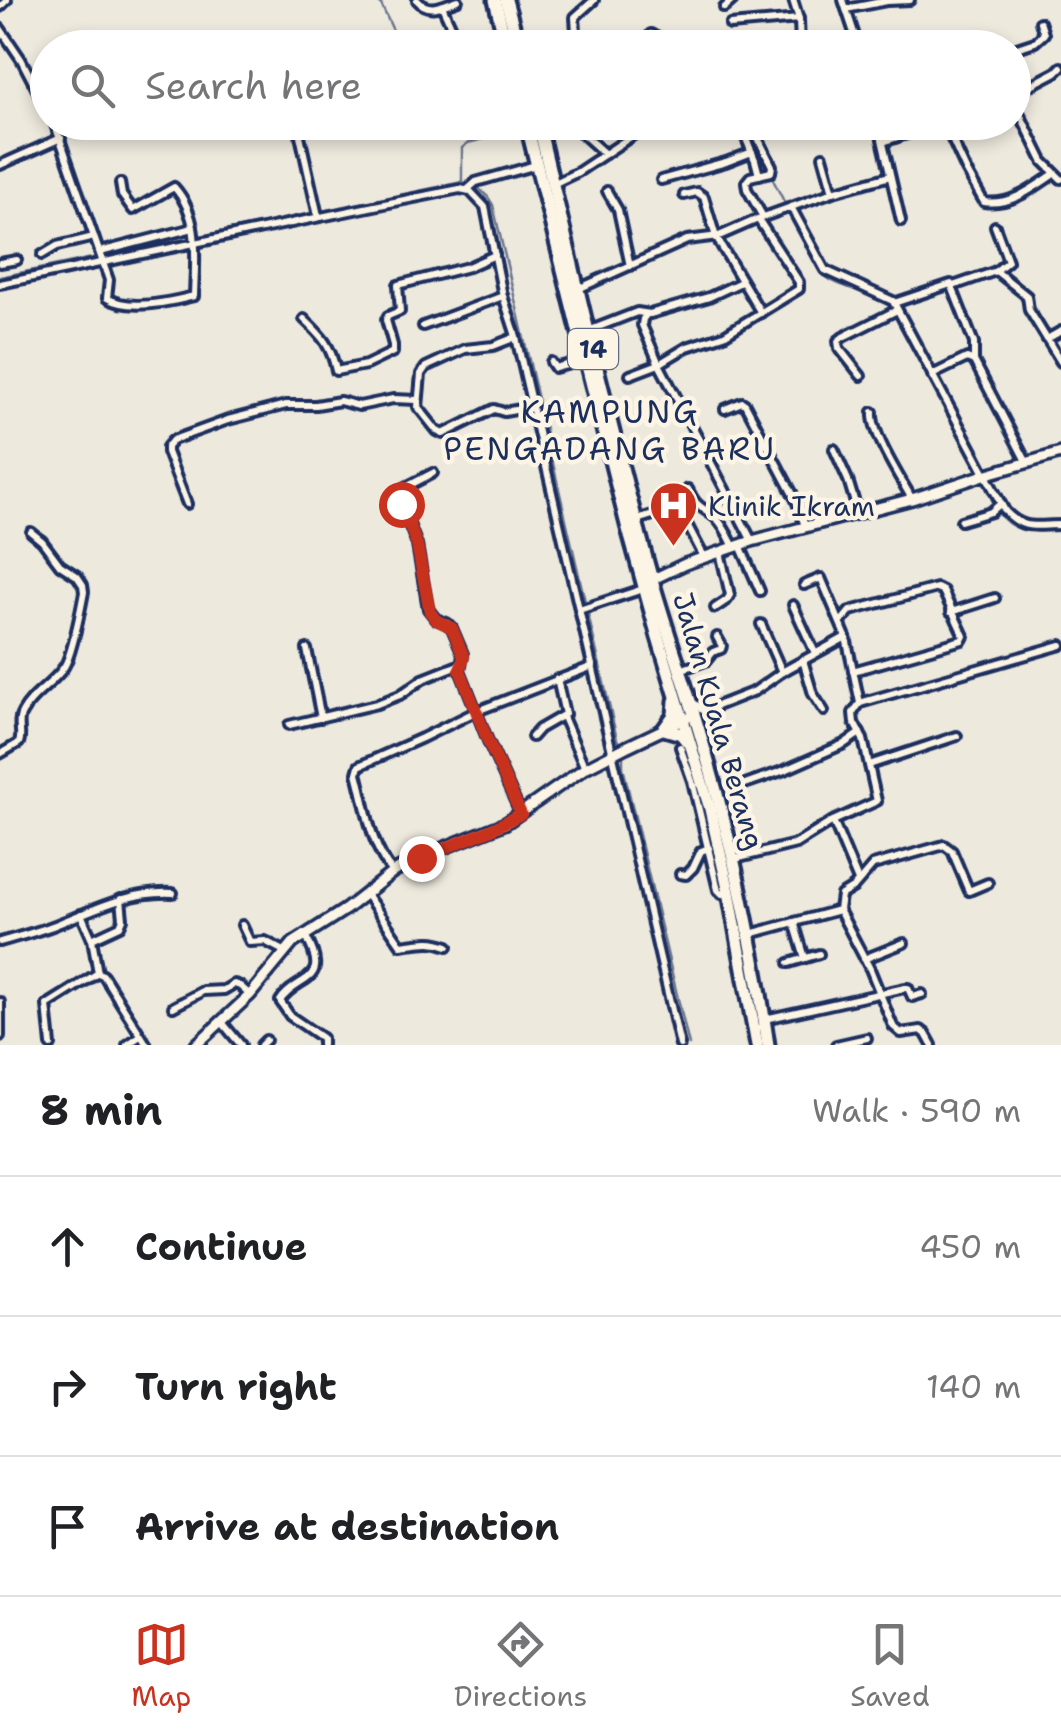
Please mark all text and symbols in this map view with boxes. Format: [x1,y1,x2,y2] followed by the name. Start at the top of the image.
[30,30,1031,140] search box
[65,58,120,113] icon: search
[145,60,362,111] text: Search here
[568,329,618,369] road number: 14
[443,390,777,470] district label: KAMPUNG PENGADANG BARU
[647,480,699,548] hospital icon: Klinik Ikram
[379,482,425,528] route start
[708,487,875,525] place label: Klinik Ikram
[664,588,774,854] street label: Jalan Kuala Berang
[399,836,445,882] route end
[40,1082,162,1138] text: 8 min
[812,1089,1021,1132] text: Walk · 590 m
[40,1219,95,1274] icon: ahead
[135,1221,307,1272] text: Continue
[919,1225,1021,1268] text: 450 m
[40,1359,95,1414] icon: right
[135,1361,337,1412] text: Turn right
[926,1365,1021,1408] text: 140 m
[40,1499,95,1554] icon: arrive
[135,1501,559,1552] text: Arrive at destination
[131,1617,191,1715] tab: Map
[454,1617,587,1715] tab: Directions
[850,1617,930,1715] tab: Saved

